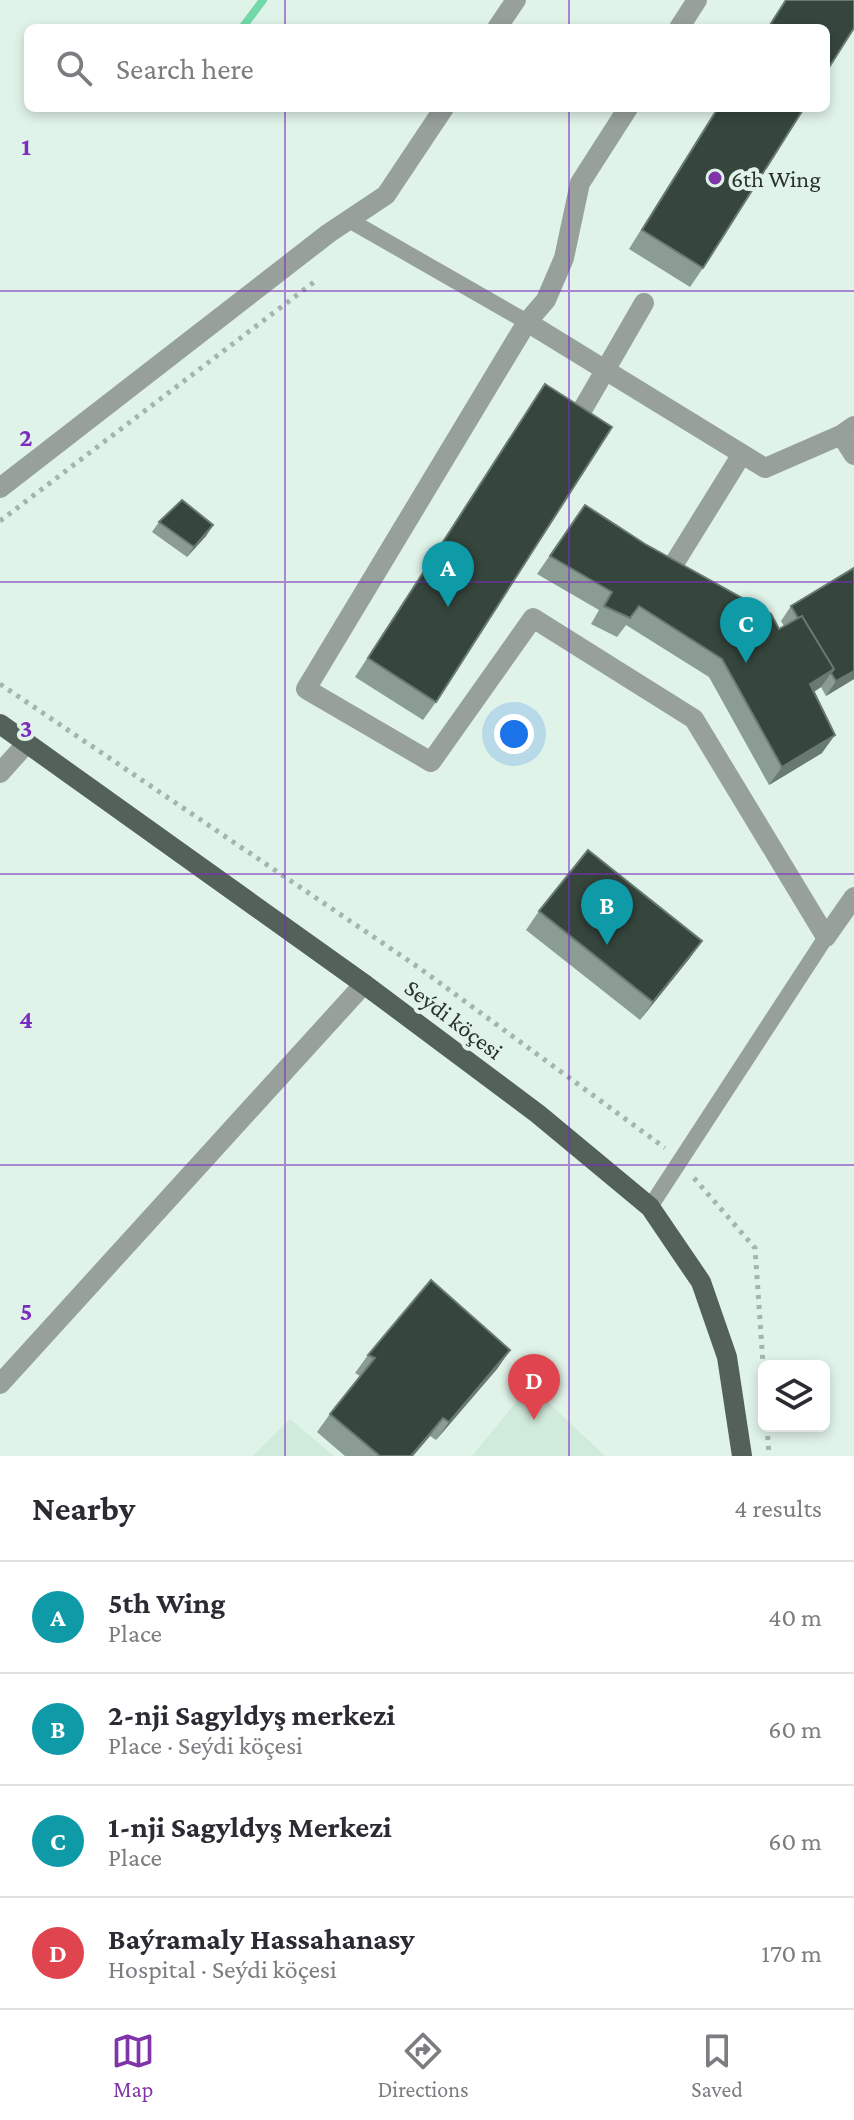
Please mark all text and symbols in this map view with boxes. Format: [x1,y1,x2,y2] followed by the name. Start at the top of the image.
[24,24,830,112] search box
[52,46,96,90] icon: search
[116,52,254,85] text: Search here
[21,132,31,161] text: 1
[731,165,821,192] place label: 6th Wing
[706,169,724,187] marker: 6th Wing
[19,423,33,452] text: 2
[422,541,474,607] pin: A
[720,597,772,663] pin: C
[20,714,32,743] text: 3
[494,714,534,754] your location
[581,879,633,945] pin: B
[400,974,508,1064] street label: Seýdi köçesi
[19,1005,33,1034] text: 4
[20,1297,32,1326] text: 5
[508,1354,560,1420] pin: D
[758,1360,830,1432] map controls
[758,1360,830,1432] button: layers
[32,1490,135,1527] text: Nearby
[734,1494,822,1523] text: 4 results
[108,1586,225,1619] text: 5th Wing
[50,1603,66,1632] text: A
[768,1603,822,1632] text: 40 m
[108,1619,162,1648] text: Place
[108,1698,395,1731] text: 2-nji Sagyldyş merkezi
[50,1715,66,1744] text: B
[768,1715,822,1744] text: 60 m
[108,1731,303,1760] text: Place · Seýdi köçesi
[108,1810,392,1843] text: 1-nji Sagyldyş Merkezi
[50,1827,66,1856] text: C
[768,1827,822,1856] text: 60 m
[108,1843,162,1872] text: Place
[108,1922,415,1955] text: Baýramaly Hassahanasy
[49,1939,67,1968] text: D
[761,1939,822,1968] text: 170 m
[108,1955,337,1984] text: Hospital · Seýdi köçesi
[111,2029,155,2102] tab: Map
[378,2029,469,2102] tab: Directions
[691,2029,743,2102] tab: Saved

